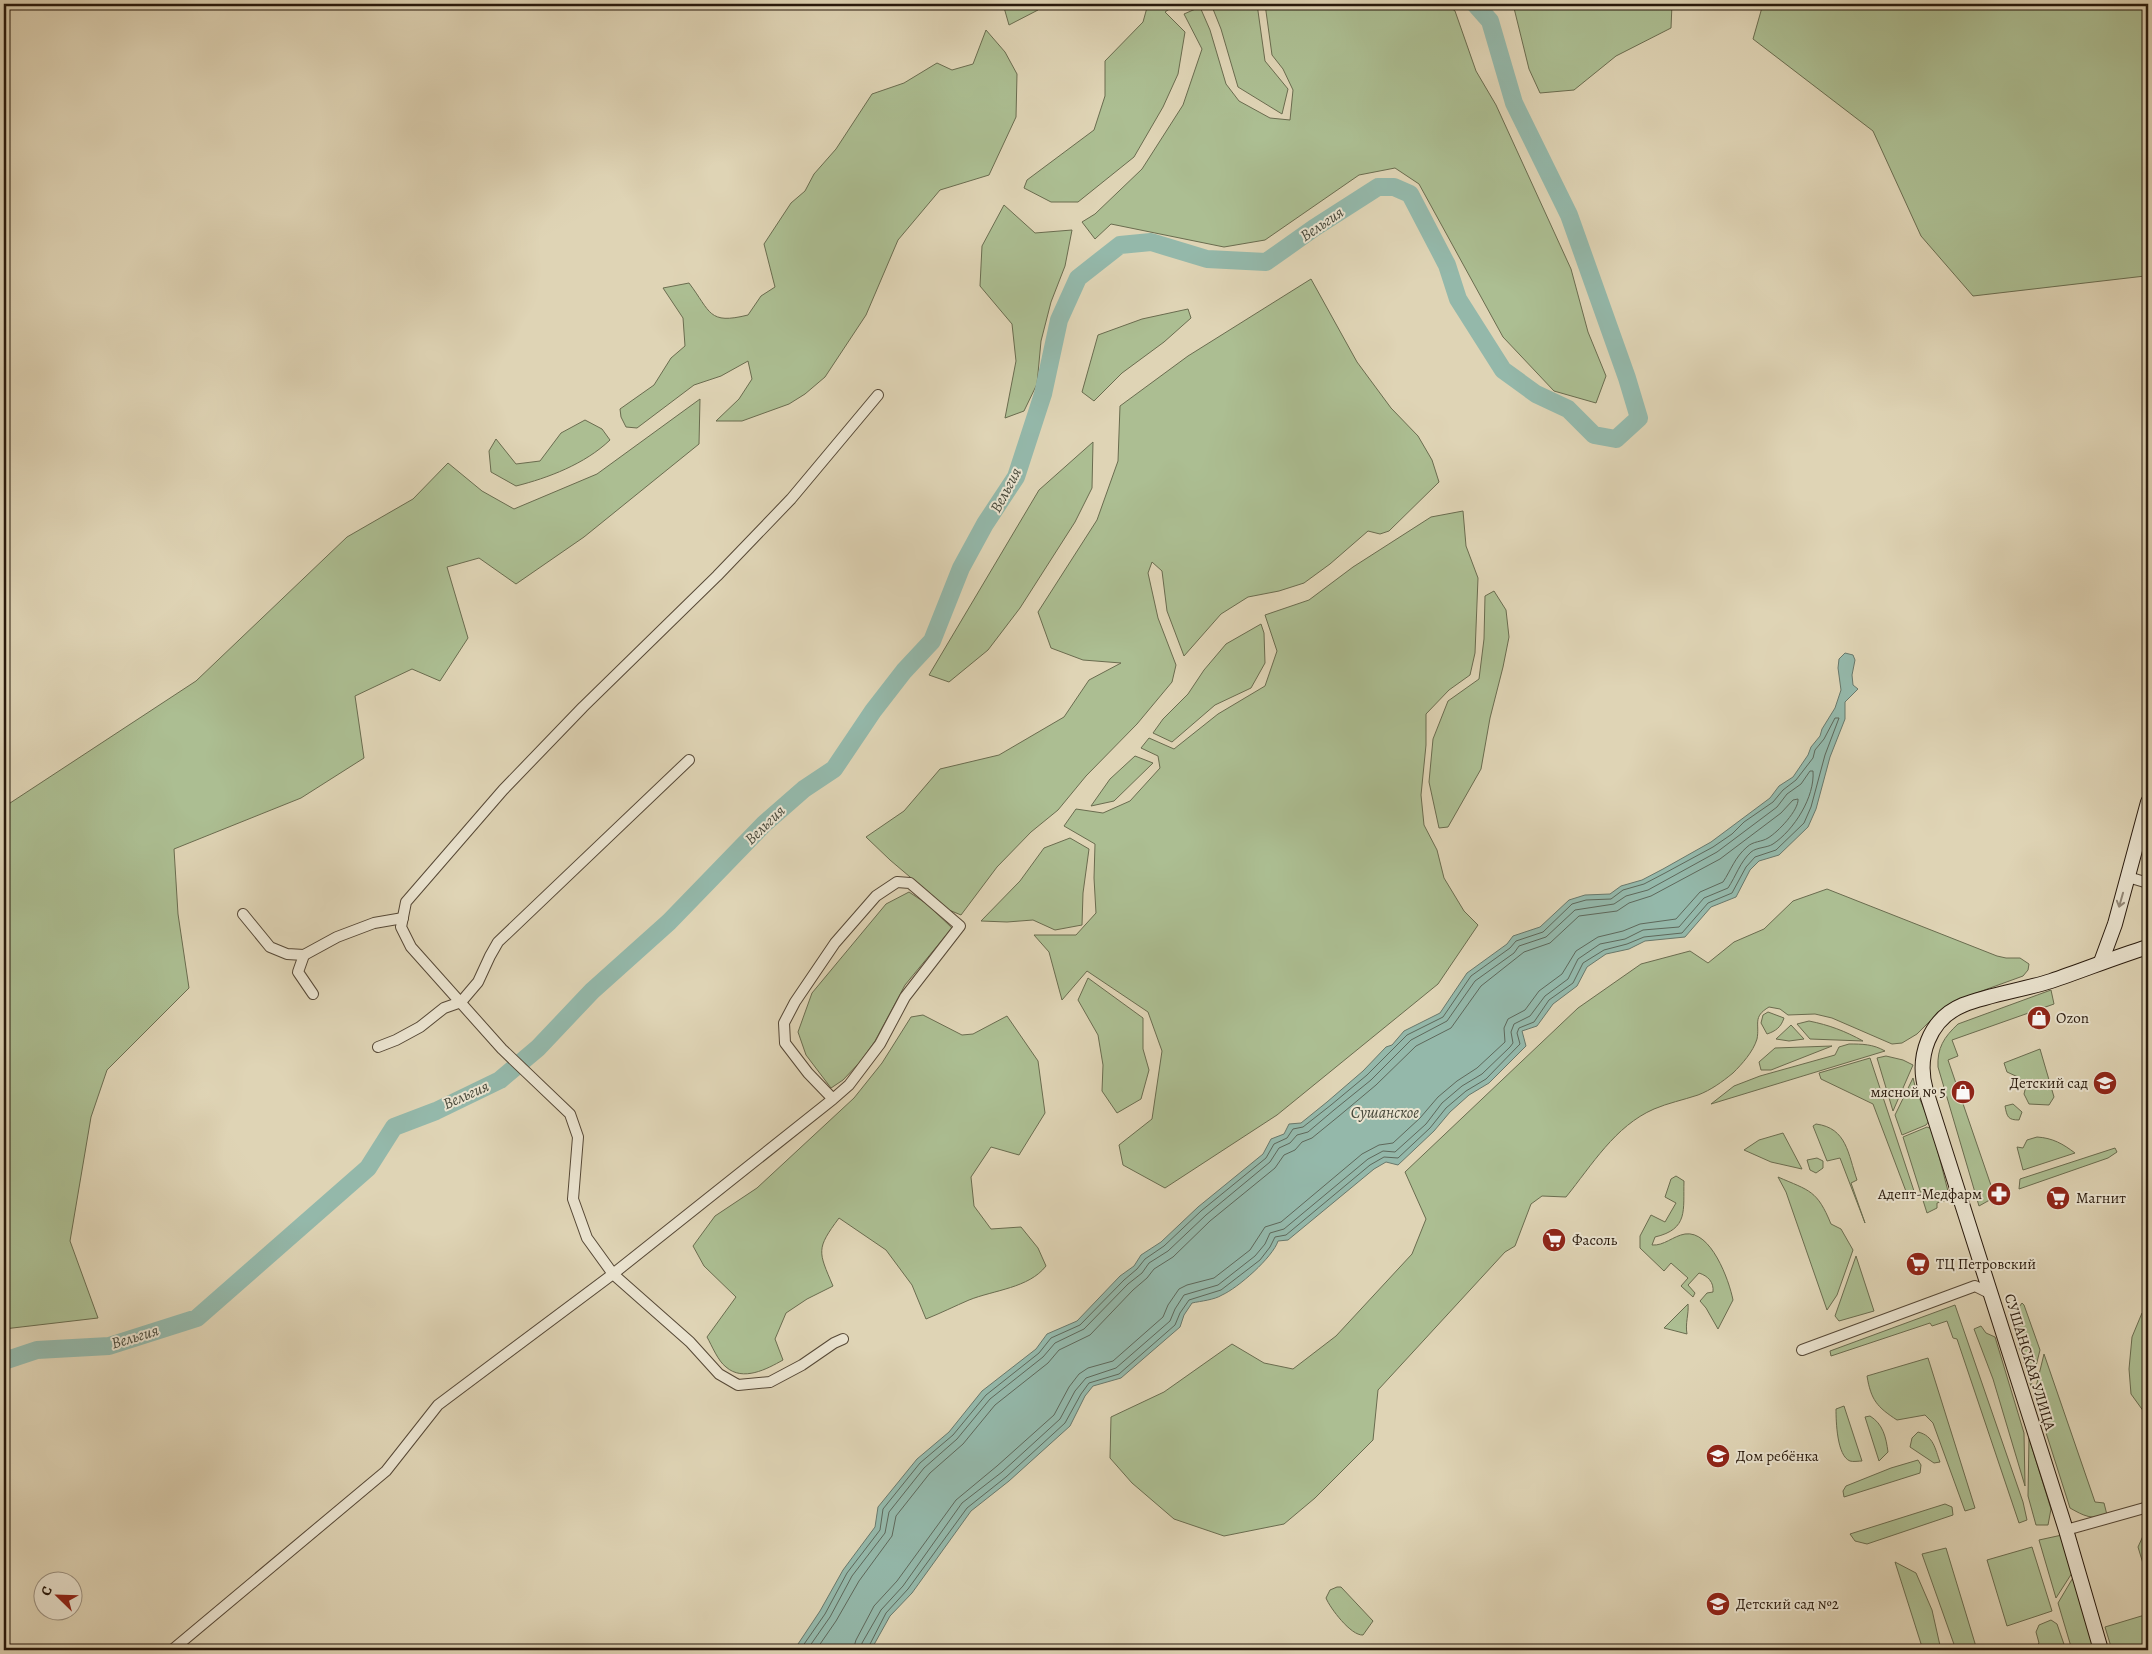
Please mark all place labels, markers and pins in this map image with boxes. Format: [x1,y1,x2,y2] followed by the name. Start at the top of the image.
[2026,1005,2052,1031] shop icon: Ozon
[2056,1008,2089,1028] place label: Ozon
[2092,1070,2118,1096] school or university icon: Детский сад
[2009,1073,2088,1093] place label: Детский сад
[1950,1079,1976,1105] shop icon: мясной № 5
[1870,1082,1946,1102] place label: мясной № 5
[1986,1181,2012,1207] pharmacy icon: Адепт-Медфарм
[1877,1184,1982,1204] place label: Адепт-Медфарм
[2045,1185,2071,1211] supermarket icon: Магнит
[2076,1188,2126,1208] place label: Магнит
[1541,1227,1567,1253] supermarket icon: Фасоль
[1572,1230,1618,1250] place label: Фасоль
[1905,1251,1931,1277] supermarket icon: ТЦ Петровский
[1936,1254,2036,1274] place label: ТЦ Петровский
[1705,1443,1731,1469] school or university icon: Дом ребёнка
[1736,1446,1819,1466] place label: Дом ребёнка
[1705,1591,1731,1617] school or university icon: Детский сад №2
[1736,1594,1839,1614] place label: Детский сад №2

